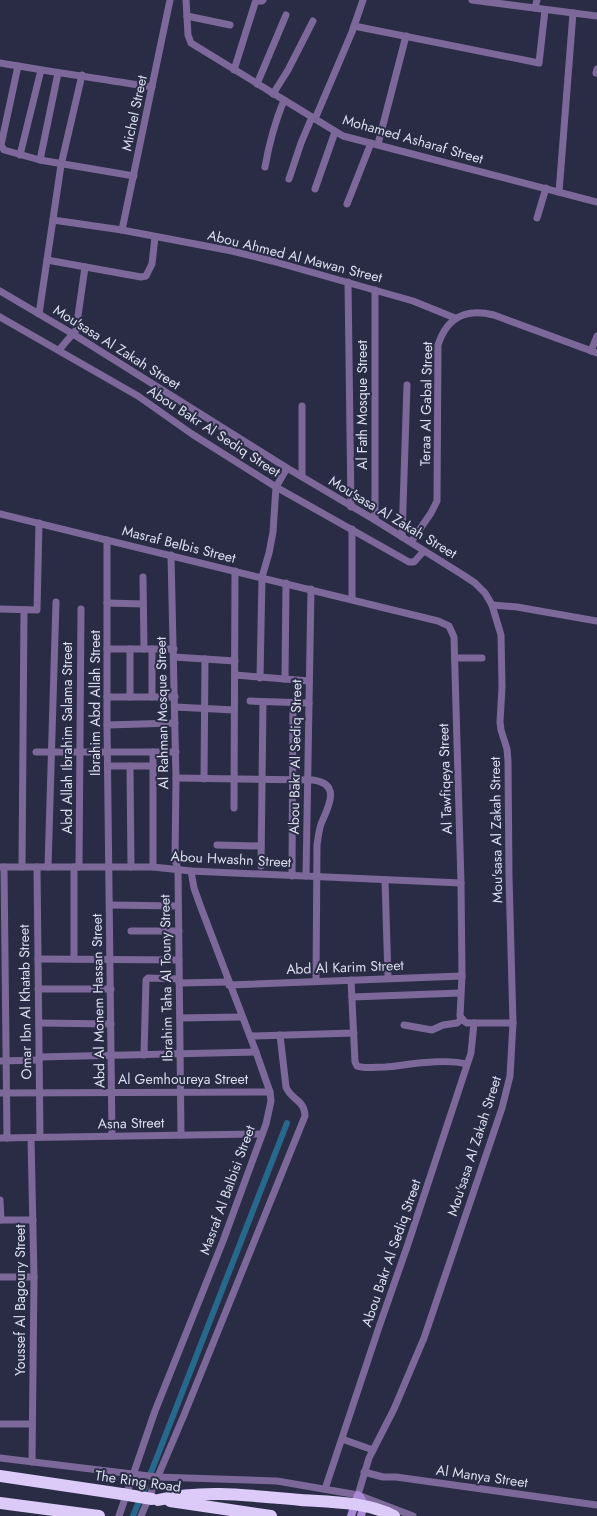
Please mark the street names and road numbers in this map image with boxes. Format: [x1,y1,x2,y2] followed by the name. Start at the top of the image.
[116,73,152,153] street label: Michel Street
[340,109,486,169] street label: Mohamed Asharaf Street
[206,225,385,288] street label: Abou Ahmed Al Mawan Street
[50,300,185,395] street label: Mou'sasa Al Zakah Street
[352,340,372,470] street label: Al Fath Mosque Street
[415,341,437,466] street label: Teraa Al Gabal Street
[144,380,285,482] street label: Abou Bakr Al Sediq Street
[325,471,461,564] street label: Mou'sasa Al Zakah Street
[120,520,239,568] street label: Masraf Belbis Street
[85,629,105,776] street label: Ibrahim Abd Allah Street
[151,636,173,789] street label: Al Rahman Mosque Street
[57,641,77,834] street label: Abd Allah Ibrahim Salama Street
[284,679,306,835] street label: Abou Bakr Al Sediq Street
[433,723,457,835] street label: Al Tawfiqeya Street
[485,756,507,903] street label: Mou'sasa Al Zakah Street
[170,846,292,872] street label: Abou Hwashn Street
[155,894,177,1062] street label: Ibrahim Taha Al Touny Street
[86,913,110,1088] street label: Abd Al Monem Hassan Street
[14,924,36,1080] street label: Omar Ibn Al Khatab Street
[286,955,405,979] street label: Abd Al Karim Street
[118,1069,249,1089] street label: Al Gemhoureya Street
[442,1073,506,1219] street label: Mou'sasa Al Zakah Street
[98,1112,165,1134] street label: Asna Street
[194,1122,260,1258] street label: Masraf Al Balbisi Street
[356,1176,426,1329] street label: Abou Bakr Al Sediq Street
[10,1224,30,1376] street label: Youssef Al Bagoury Street
[435,1460,530,1492] street label: Al Manya Street
[94,1465,182,1497] street label: The Ring Road

